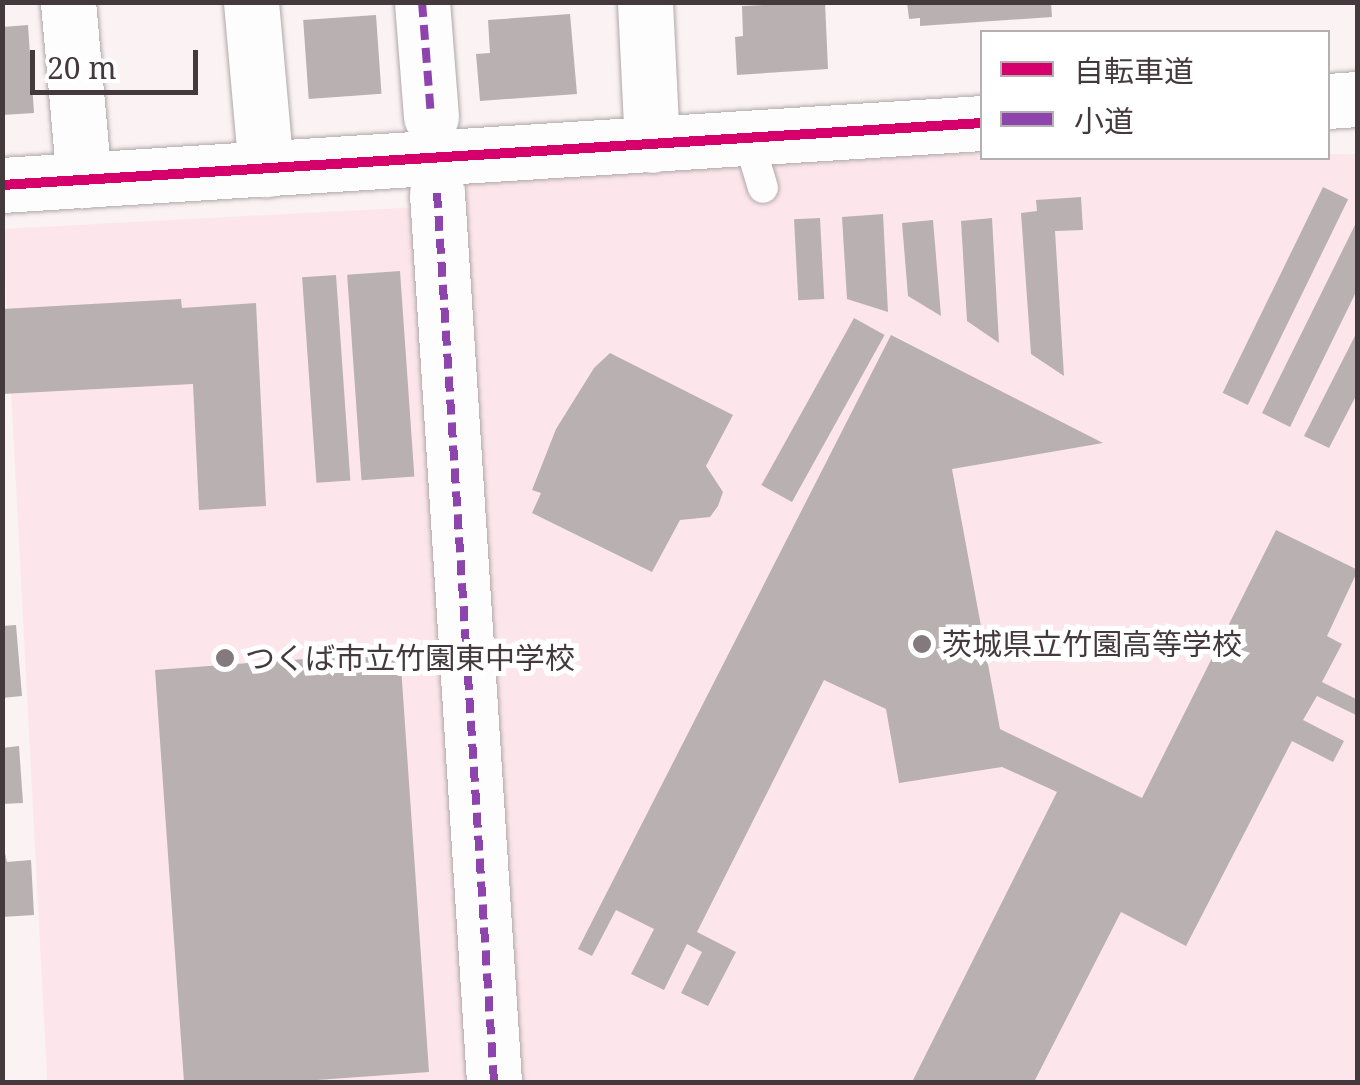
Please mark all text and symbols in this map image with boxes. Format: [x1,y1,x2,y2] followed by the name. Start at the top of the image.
[35,30,202,92] scale bar
[980,30,1330,160] legend
[47,47,117,88] text: 20 m
[1074,50,1194,91] text: 自転車道
[1074,100,1134,141] text: 小道
[942,626,1242,662] place label: 茨城県立竹園高等学校
[911,633,933,655] marker: 茨城県立竹園高等学校
[245,640,575,676] place label: つくば市立竹園東中学校
[214,647,236,669] marker: つくば市立竹園東中学校

